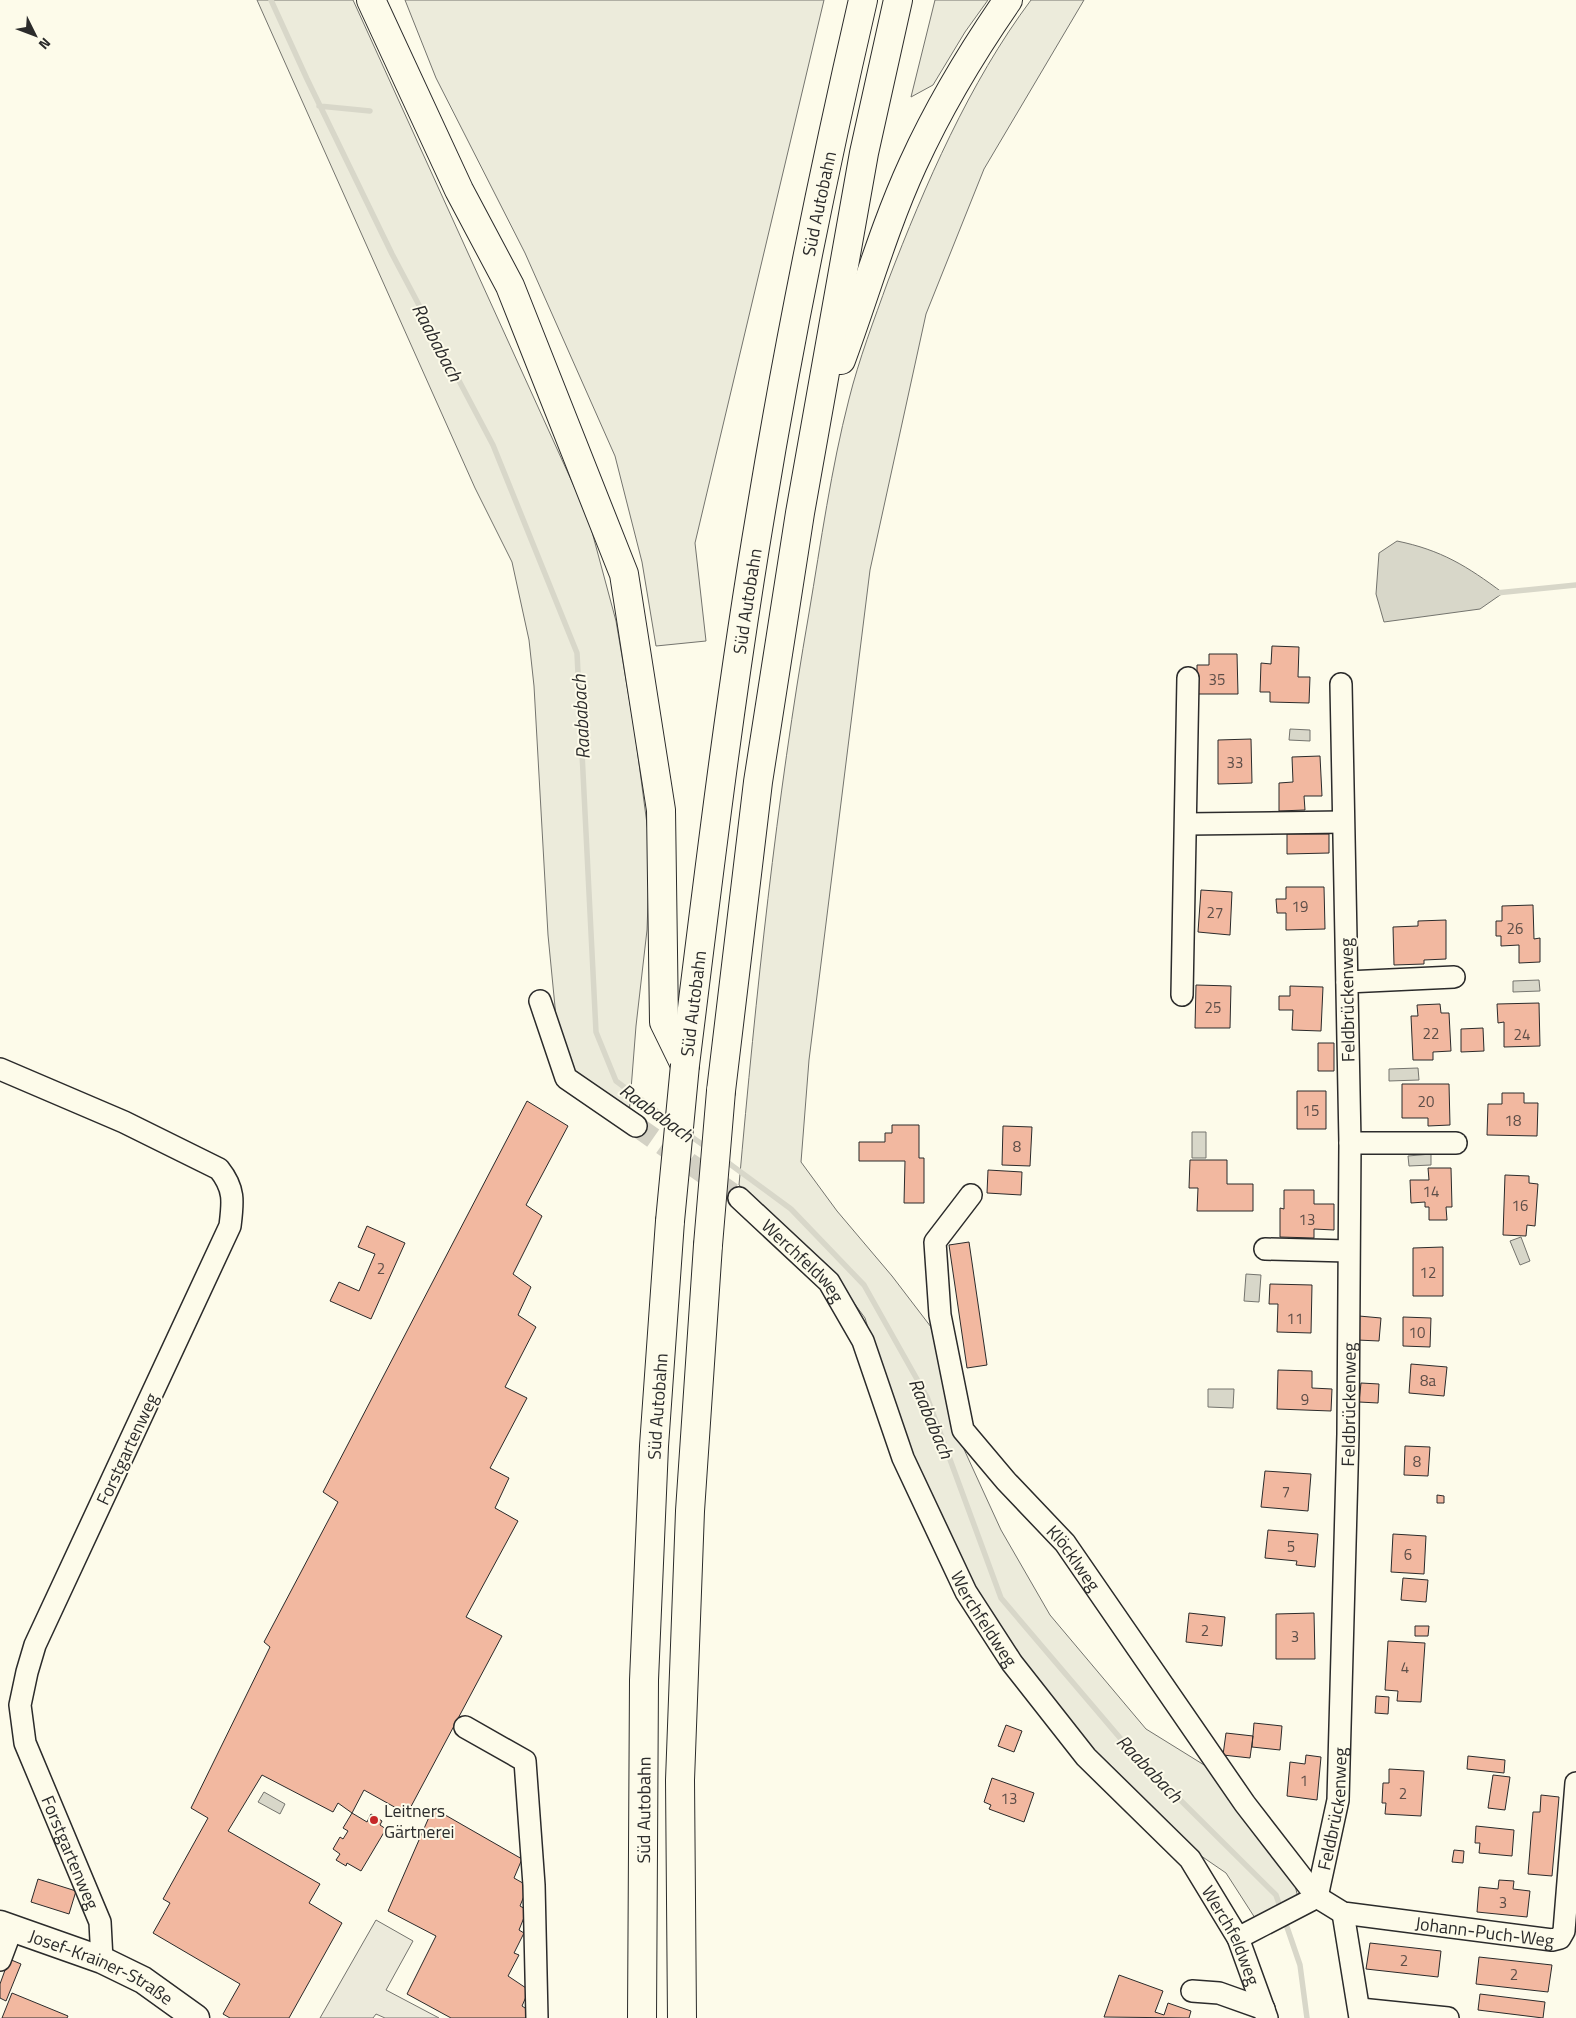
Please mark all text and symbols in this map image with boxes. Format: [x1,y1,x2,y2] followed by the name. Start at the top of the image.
[10,10,60,60] north arrow
[34,33,56,55] text: N
[794,148,843,259] street label: Süd Autobahn
[405,298,471,387] water label: Raababach
[725,546,768,656] street label: Süd Autobahn
[1209,668,1225,691] house number: 35
[563,673,597,760] water label: Raababach
[1227,751,1243,774] house number: 33
[1292,895,1308,918] house number: 19
[1207,901,1223,924] house number: 27
[1507,917,1523,940] house number: 26
[1332,938,1362,1062] street label: Feldbrückenweg
[673,949,713,1058] street label: Süd Autobahn
[1205,996,1221,1019] house number: 25
[1423,1022,1439,1045] house number: 22
[1514,1023,1530,1046] house number: 24
[614,1075,700,1149] water label: Raababach
[1418,1090,1434,1113] house number: 20
[1303,1099,1319,1122] house number: 15
[1505,1109,1521,1132] house number: 18
[1013,1135,1021,1158] house number: 8
[1423,1180,1439,1203] house number: 14
[1512,1194,1528,1217] house number: 16
[1299,1208,1315,1231] house number: 13
[756,1212,851,1307] street label: Werchfeldweg
[377,1257,385,1280] house number: 2
[1420,1261,1436,1284] house number: 12
[1287,1307,1303,1330] house number: 11
[1409,1321,1425,1344] house number: 10
[1334,1342,1362,1467] street label: Feldbrückenweg
[640,1352,674,1460] street label: Süd Autobahn
[1420,1369,1436,1392] house number: 8a
[902,1373,962,1463] water label: Raababach
[89,1388,165,1510] street label: Forstgartenweg
[1301,1388,1309,1411] house number: 9
[1413,1450,1421,1473] house number: 8
[1282,1480,1290,1503] house number: 7
[1041,1518,1108,1596] street label: Klöcklweg
[1287,1535,1295,1558] house number: 5
[1404,1543,1412,1566] house number: 6
[944,1566,1024,1672] street label: Werchfeldweg
[1201,1619,1209,1642] house number: 2
[1291,1625,1299,1648] house number: 3
[1401,1656,1409,1679] house number: 4
[1110,1727,1190,1809] water label: Raababach
[1310,1747,1353,1873] street label: Feldbrückenweg
[629,1757,657,1863] street label: Süd Autobahn
[1300,1769,1308,1792] house number: 1
[1399,1782,1407,1805] house number: 2
[1001,1787,1017,1810] house number: 13
[35,1791,107,1913] street label: Forstgartenweg
[384,1797,455,1845] place label: Leitners Gärtnerei
[368,1814,380,1826] marker: Leitners Gärtnerei
[1195,1880,1267,1989] street label: Werchfeldweg
[1499,1891,1507,1914] house number: 3
[1414,1909,1556,1954] street label: Johann-Puch-Weg
[25,1922,179,2011] street label: Josef-Krainer-Straße
[1400,1949,1408,1972] house number: 2
[1510,1963,1518,1986] house number: 2

